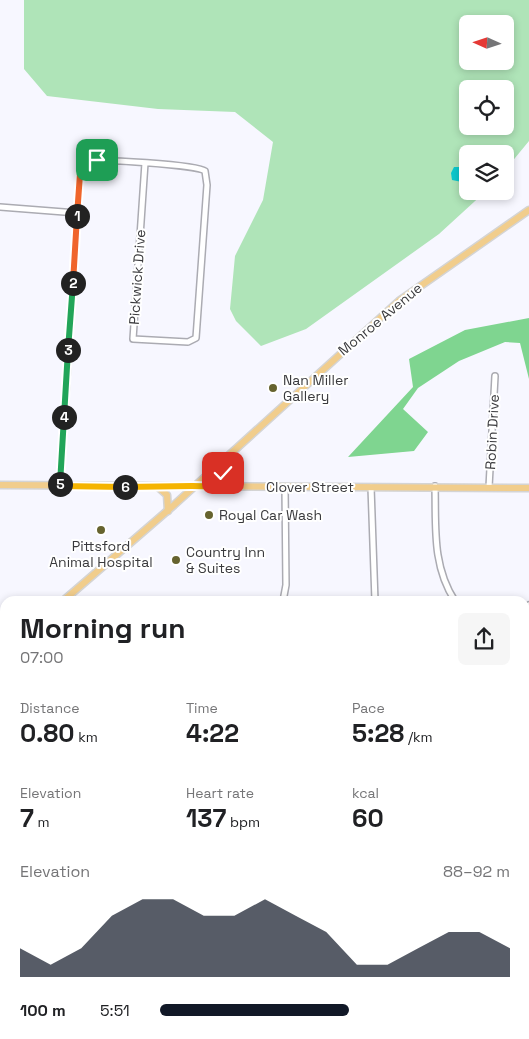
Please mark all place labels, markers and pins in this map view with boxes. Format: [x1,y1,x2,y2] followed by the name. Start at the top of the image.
[76,139,118,181] pin
[64,204,90,228] pin: 1
[60,270,86,296] pin: 2
[56,338,80,362] pin: 3
[283,371,349,405] place label: Nan Miller Gallery
[267,382,279,394] marker: Nan Miller Gallery
[52,404,76,430] pin: 4
[202,452,244,494] pin
[48,472,72,496] pin: 5
[112,474,138,500] pin: 6
[219,506,322,524] place label: Royal Car Wash
[203,509,215,521] marker: Royal Car Wash
[95,524,107,536] marker: Pittsford Animal Hospital
[49,537,153,571] place label: Pittsford Animal Hospital
[186,543,265,577] place label: Country Inn & Suites
[170,554,182,566] marker: Country Inn & Suites

